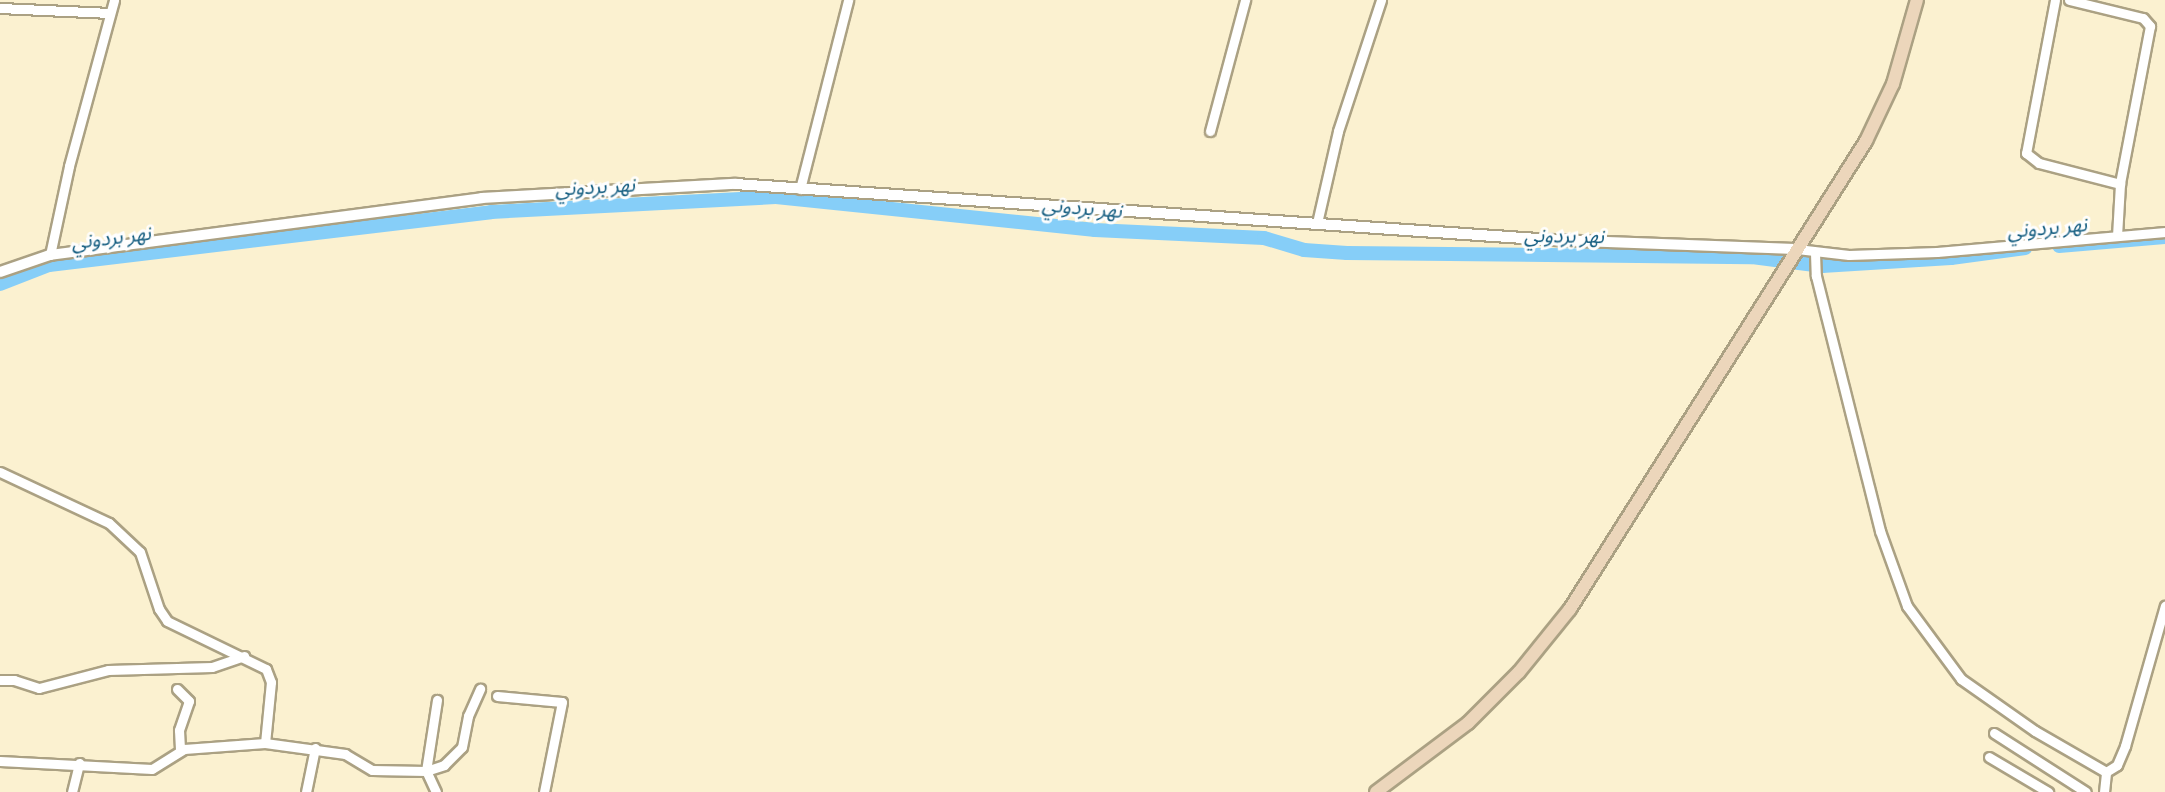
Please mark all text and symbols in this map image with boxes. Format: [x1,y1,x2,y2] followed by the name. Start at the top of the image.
[554,173,636,201] water label: نهر بردوني
[1041,193,1123,223] water label: نهر بردوني
[2006,213,2088,243] water label: نهر بردوني
[70,221,152,255] water label: نهر بردوني
[1524,223,1604,249] water label: نهر بردوني

